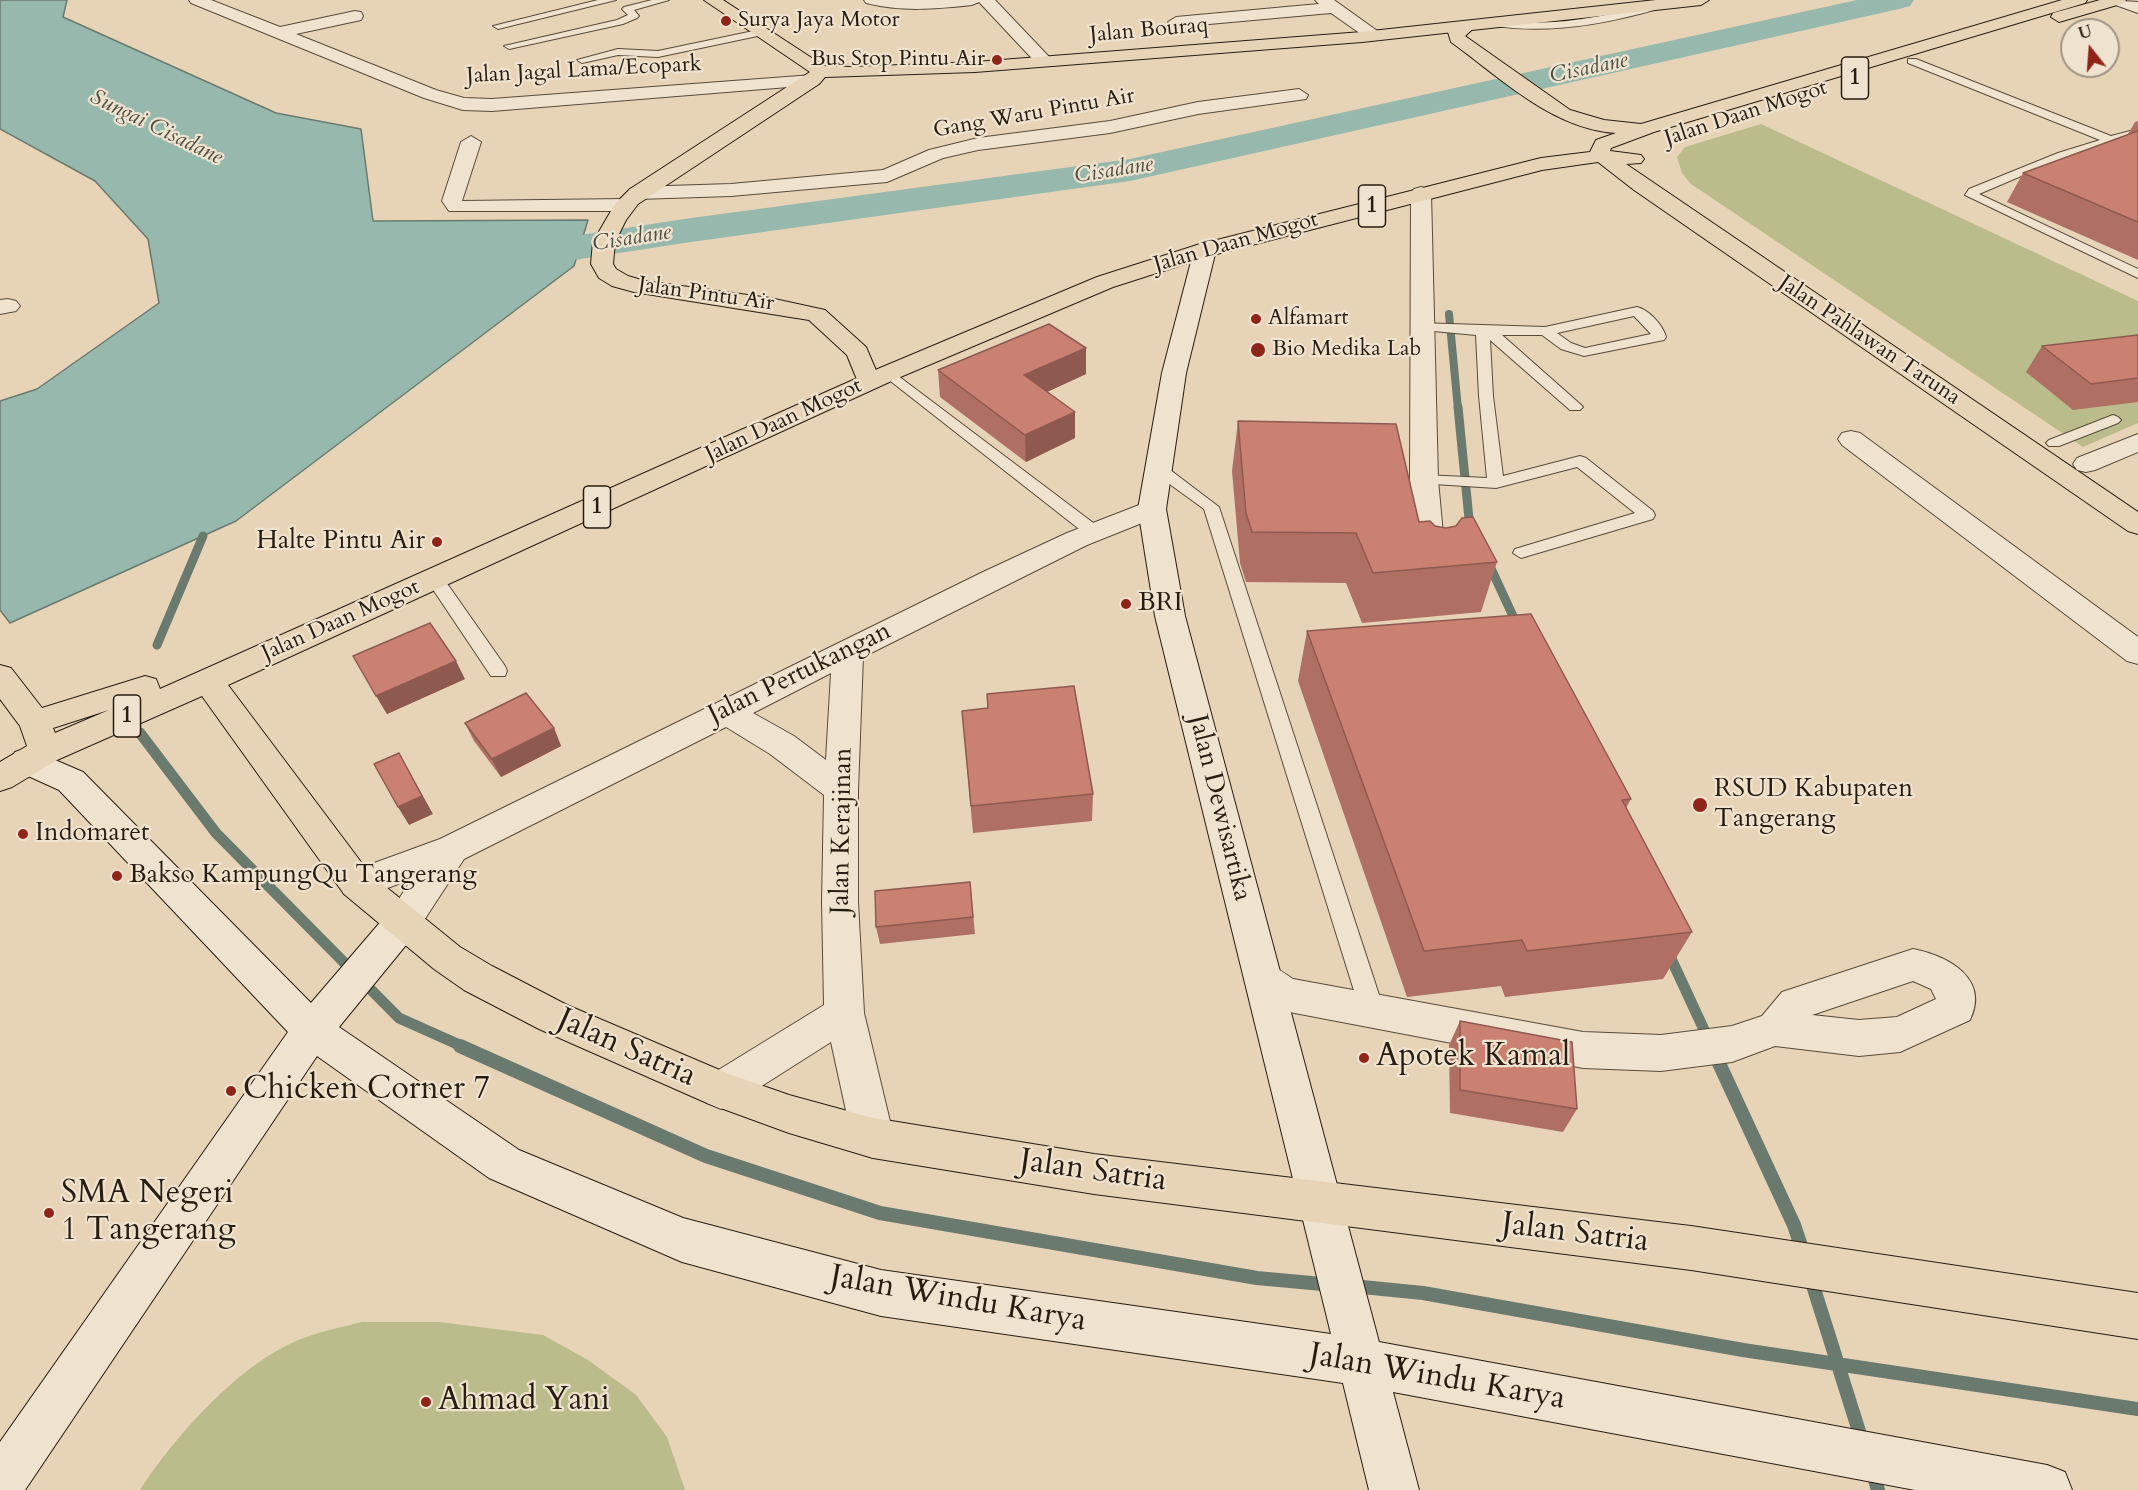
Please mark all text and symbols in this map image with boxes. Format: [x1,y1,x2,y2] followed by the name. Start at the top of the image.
[738,8,900,34] place label: Surya Jaya Motor
[1089,13,1209,49] street label: Jalan Bouraq
[719,14,733,28] marker: Surya Jaya Motor
[2060,18,2120,78] north arrow
[2076,20,2095,45] text: U
[811,47,985,73] place label: Bus Stop Pintu Air
[1547,48,1631,90] water label: Cisadane
[466,52,702,90] street label: Jalan Jagal Lama/Ecopark
[990,53,1004,67] marker: Bus Stop Pintu Air
[1842,57,1868,99] road number: 1
[1661,75,1831,153] street label: Jalan Daan Mogot
[931,83,1137,145] street label: Gang Waru Pintu Air
[85,84,227,172] water label: Sungai Cisadane
[1073,152,1155,190] water label: Cisadane
[1358,185,1386,227] road number: 1
[1151,207,1321,279] street label: Jalan Daan Mogot
[591,220,673,258] water label: Cisadane
[1773,270,1965,412] street label: Jalan Pahlawan Taruna
[636,272,776,318] street label: Jalan Pintu Air
[1268,306,1349,332] place label: Alfamart
[1249,312,1263,326] marker: Alfamart
[1272,337,1421,363] place label: Bio Medika Lab
[1249,341,1267,359] marker: Bio Medika Lab
[702,373,866,469] street label: Jalan Daan Mogot
[584,486,610,528] road number: 1
[256,526,425,558] place label: Halte Pintu Air
[430,535,444,549] marker: Halte Pintu Air
[258,574,424,668] street label: Jalan Daan Mogot
[1138,588,1183,620] place label: BRI
[1119,597,1133,611] marker: BRI
[704,616,896,732] street label: Jalan Pertukangan
[114,695,140,737] road number: 1
[1181,712,1257,904] street label: Jalan Dewisartika
[826,747,860,915] street label: Jalan Kerajinan
[1714,774,1913,836] place label: RSUD Kabupaten Tangerang
[1691,796,1709,814] marker: RSUD Kabupaten Tangerang
[35,818,149,850] place label: Indomaret
[16,827,30,841] marker: Indomaret
[129,860,477,892] place label: Bakso KampungQu Tangerang
[110,869,124,883] marker: Bakso KampungQu Tangerang
[551,1001,701,1097] street label: Jalan Satria
[1376,1039,1570,1077] place label: Apotek Kamal
[1357,1051,1371,1065] marker: Apotek Kamal
[243,1072,490,1110] place label: Chicken Corner 7
[224,1084,238,1098] marker: Chicken Corner 7
[1017,1143,1169,1201] street label: Jalan Satria
[61,1176,236,1251] place label: SMA Negeri 1 Tangerang
[42,1206,56,1220] marker: SMA Negeri 1 Tangerang
[1499,1206,1651,1262] street label: Jalan Satria
[827,1259,1089,1341] street label: Jalan Windu Karya
[1306,1337,1568,1419] street label: Jalan Windu Karya
[438,1383,610,1421] place label: Ahmad Yani
[419,1395,433,1409] marker: Ahmad Yani

